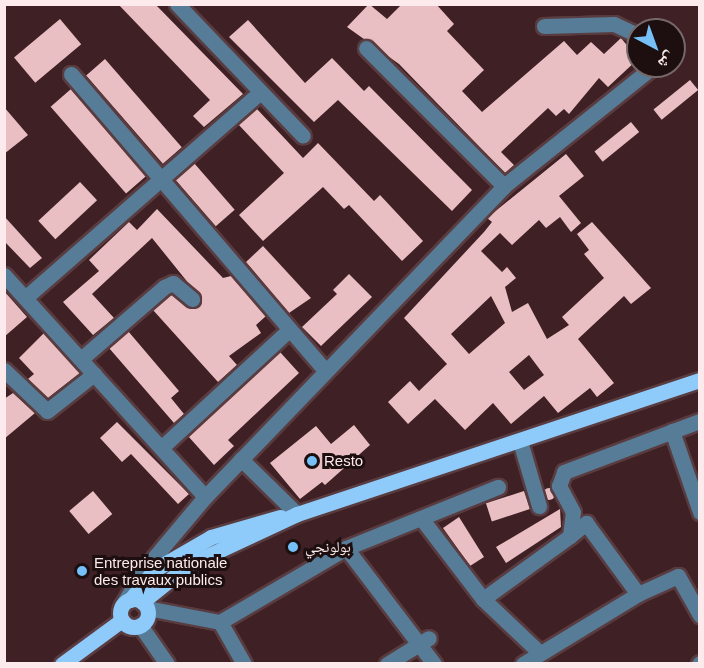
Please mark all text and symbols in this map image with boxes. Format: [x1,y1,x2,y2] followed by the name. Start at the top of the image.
[626,18,686,78] north arrow
[655,48,679,72] text: ش
[324,452,363,470] place label: Resto
[305,454,319,468] marker: Resto
[305,538,351,556] place label: بولونجي
[286,540,300,554] marker: بولونجي
[94,553,227,588] place label: Entreprise nationale des travaux publics
[75,564,89,578] marker: Entreprise nationale des travaux publics

